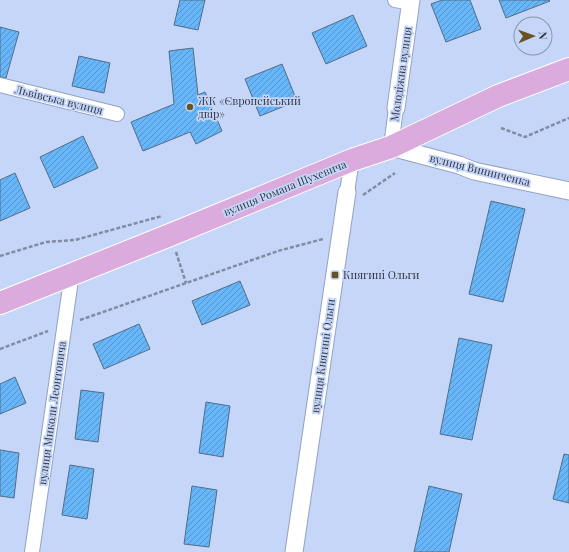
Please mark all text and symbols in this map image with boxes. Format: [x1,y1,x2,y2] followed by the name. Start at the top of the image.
[513,16,553,56] north arrow
[386,26,415,122] street label: Молодіжна вулиця
[536,31,551,40] text: N
[13,81,105,118] street label: Львівська вулиця
[198,93,301,121] place label: ЖК «Європейський двір»
[185,102,195,112] marker: ЖК «Європейський двір»
[428,150,532,189] street label: вулиця Винниченка
[221,156,349,219] street label: вулиця Романа Шухевича
[343,267,420,282] place label: Княгині Ольги
[330,270,340,280] marker: Княгині Ольги
[307,298,338,414] street label: вулиця Княгині Ольги
[34,340,69,486] street label: вулиця Миколи Леонтовича

